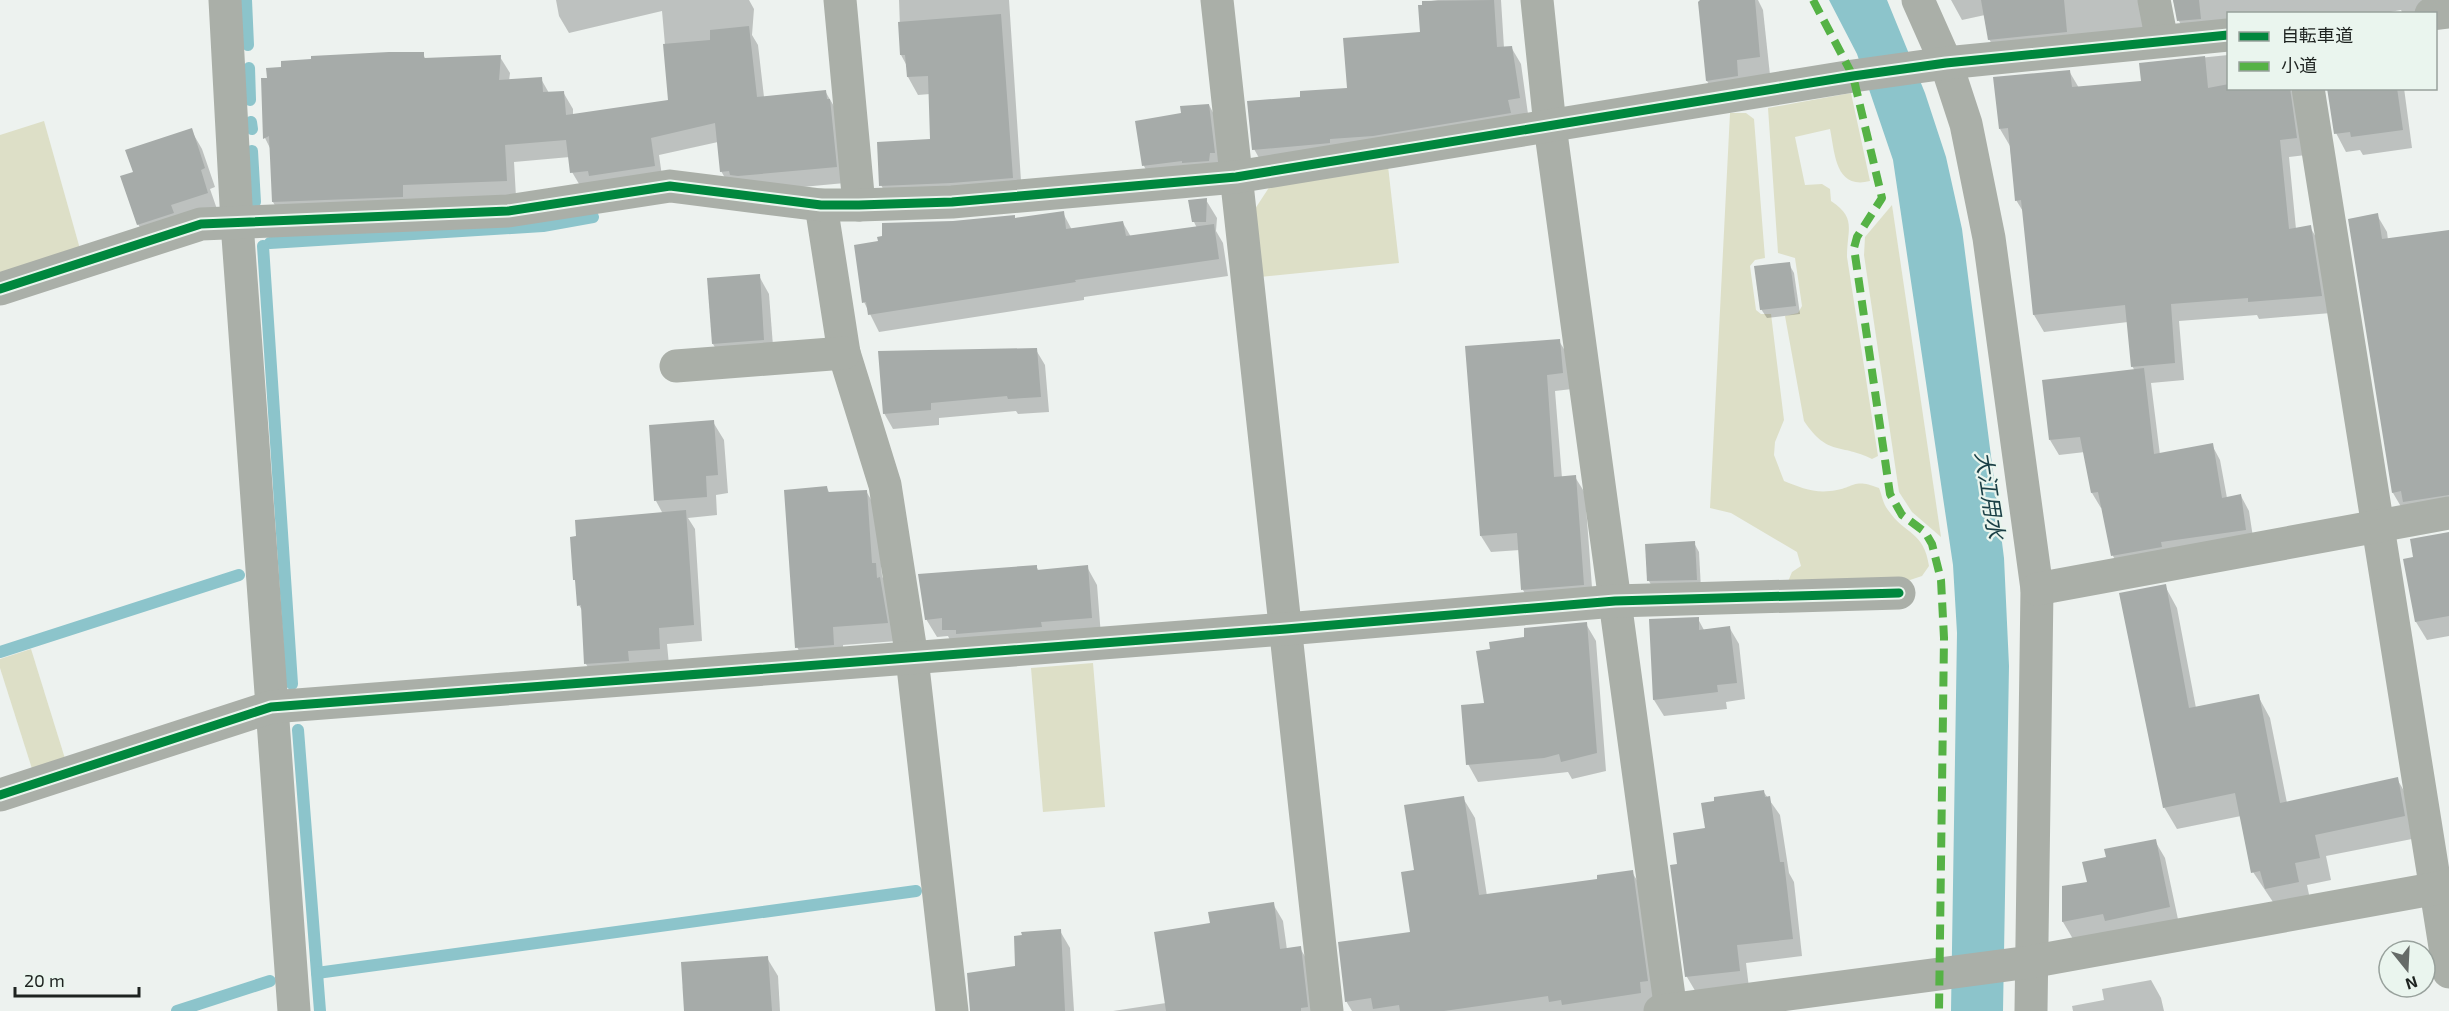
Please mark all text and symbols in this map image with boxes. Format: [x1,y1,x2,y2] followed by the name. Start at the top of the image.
[2227,12,2437,90] legend
[2281,24,2353,46] text: 自転車道
[2281,54,2317,76] text: 小道
[1971,449,2011,542] water label: 大江用水
[2377,939,2437,999] north arrow
[15,960,140,998] scale bar
[24,969,65,991] text: 20 m
[2403,973,2420,995] text: N

